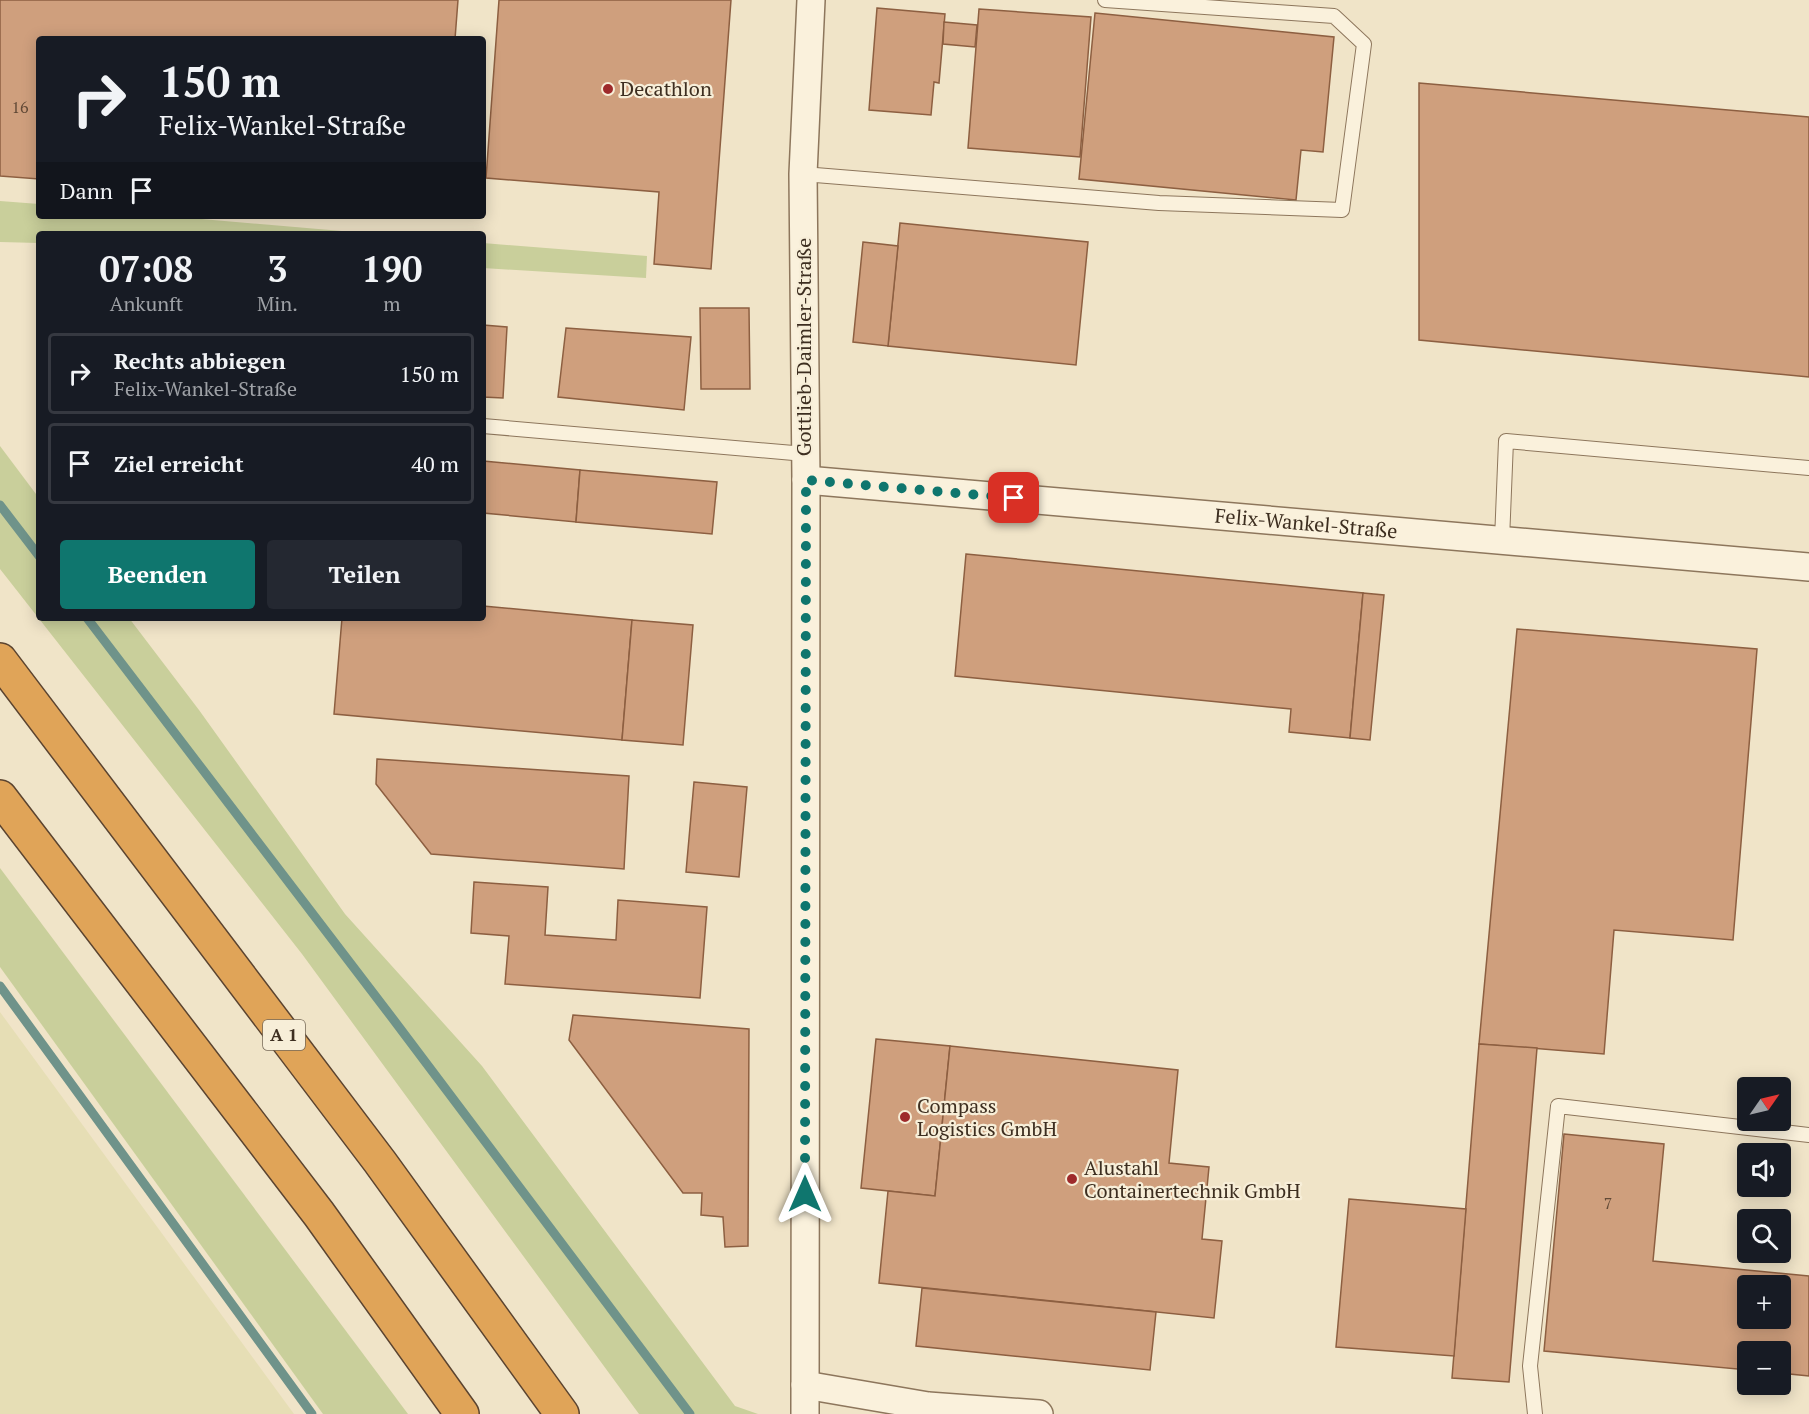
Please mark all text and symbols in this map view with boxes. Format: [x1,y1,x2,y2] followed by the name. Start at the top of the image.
[159,53,280,109] text: 150 m
[60,60,138,138] icon: right
[620,75,712,102] place label: Decathlon
[601,82,615,96] marker: Decathlon
[11,96,29,118] house number: 16
[159,107,406,143] text: Felix-Wankel-Straße
[125,174,158,207] icon: arrive
[60,176,113,205] text: Dann
[790,238,817,456] street label: Gottlieb-Daimler-Straße
[100,245,193,292] text: 07:08
[267,245,287,292] text: 3
[361,245,422,292] text: 190
[110,290,183,317] text: Ankunft
[257,290,298,317] text: Min.
[383,290,400,317] text: m
[114,346,286,375] text: Rechts abbiegen
[63,357,96,390] icon: right
[399,359,459,388] text: 150 m
[114,375,297,402] text: Felix-Wankel-Straße
[63,447,96,480] icon: arrive
[114,449,244,478] text: Ziel erreicht
[411,449,459,478] text: 40 m
[988,472,1039,523] pin
[997,481,1030,514] icon: arrive
[1214,502,1399,544] street label: Felix-Wankel-Straße
[60,540,255,609] button: Beenden
[267,540,462,609] button: Teilen
[263,1020,305,1050] road number: A 1
[1737,1077,1791,1131] north arrow
[1737,1077,1791,1395] map controls
[917,1092,1057,1142] place label: Compass Logistics GmbH
[898,1110,912,1124] marker: Compass Logistics GmbH
[1737,1143,1791,1197] button: sound
[1084,1154,1301,1204] place label: Alustahl Containertechnik GmbH
[773,1162,837,1226] position arrow
[1065,1172,1079,1186] marker: Alustahl Containertechnik GmbH
[1604,1192,1612,1214] house number: 7
[1737,1209,1791,1263] button: search
[1737,1275,1791,1329] button: +
[1737,1341,1791,1395] button: −

